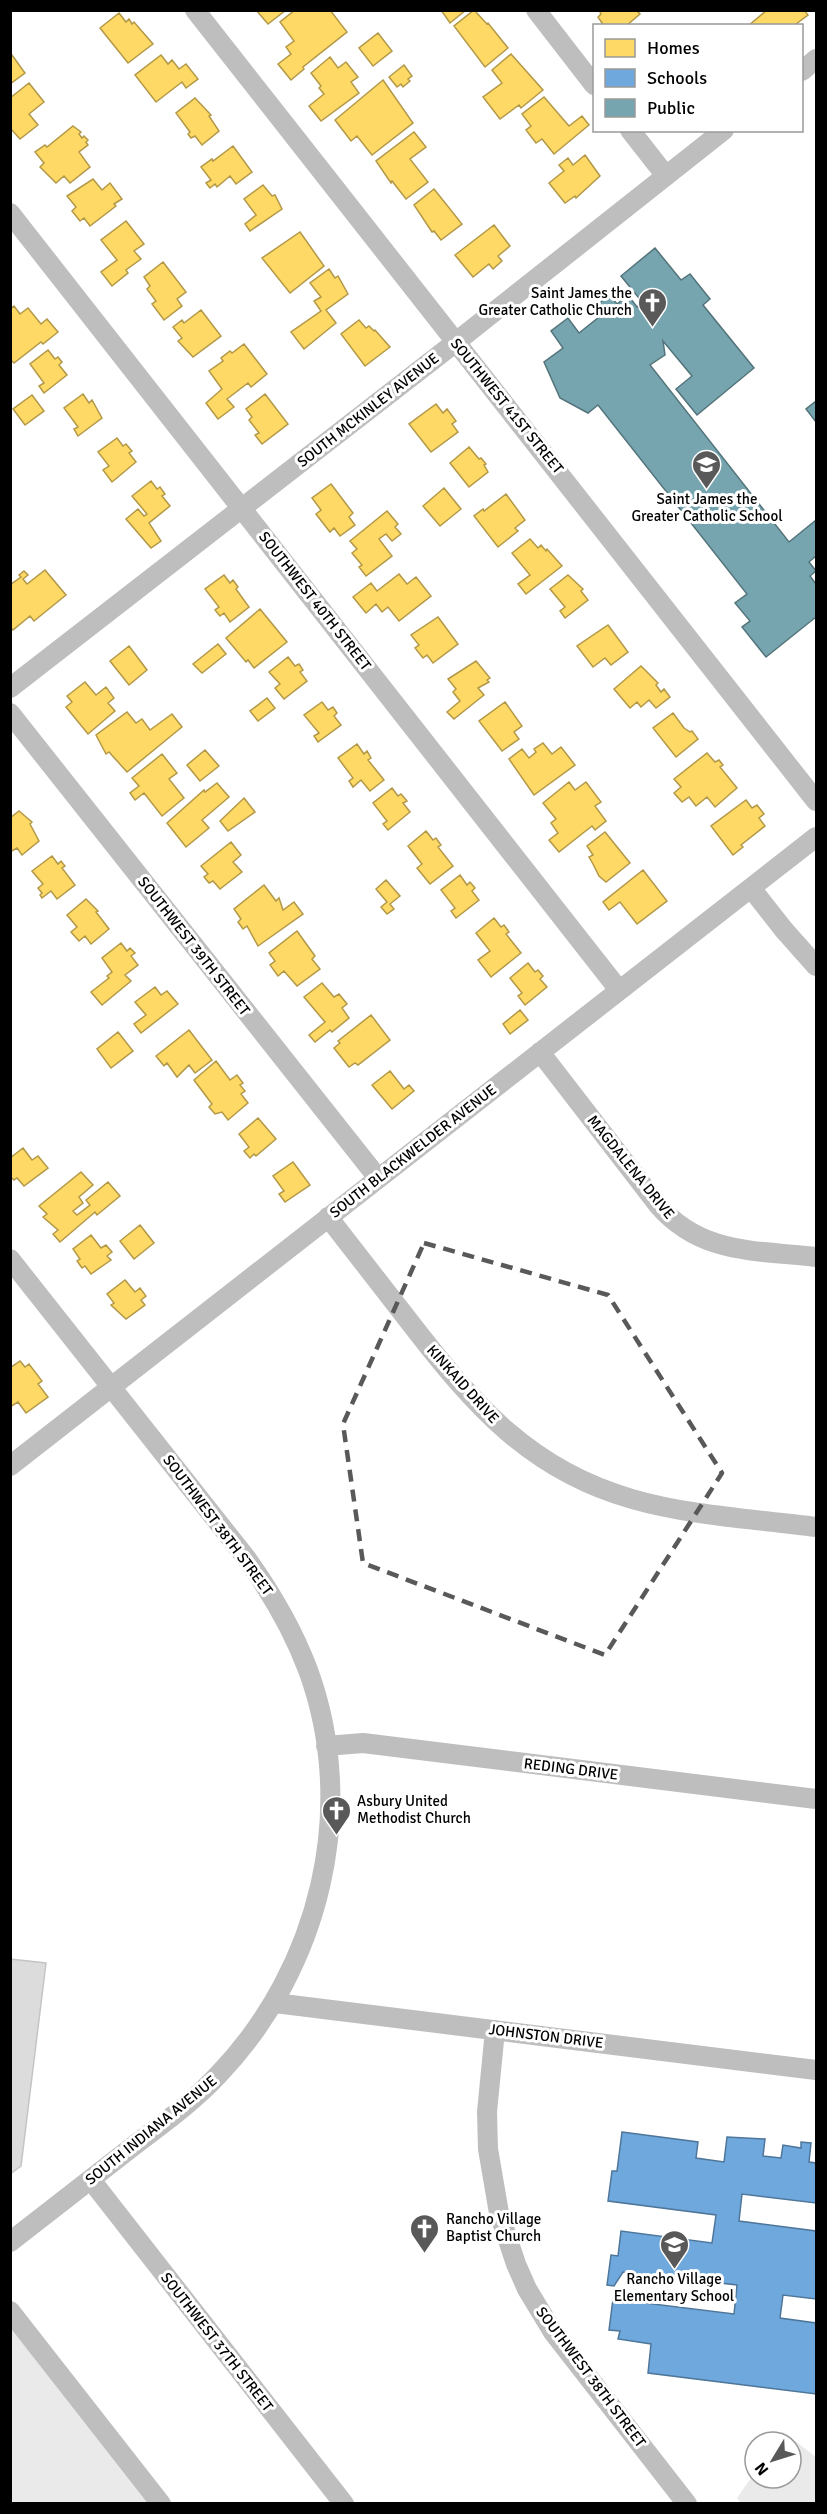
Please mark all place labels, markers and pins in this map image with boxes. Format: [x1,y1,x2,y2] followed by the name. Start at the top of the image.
[478,284,632,319] place label: Saint James the Greater Catholic Church
[637,286,669,328] church icon: Saint James the Greater Catholic Church
[691,448,723,490] school or university icon: Saint James the Greater Catholic School
[631,490,783,525] place label: Saint James the Greater Catholic School
[357,1792,471,1827] place label: Asbury United Methodist Church
[320,1794,352,1836] church icon: Asbury United Methodist Church
[446,2210,541,2245] place label: Rancho Village Baptist Church
[409,2212,441,2254] church icon: Rancho Village Baptist Church
[658,2228,690,2270] school or university icon: Rancho Village Elementary School
[614,2270,734,2305] place label: Rancho Village Elementary School

